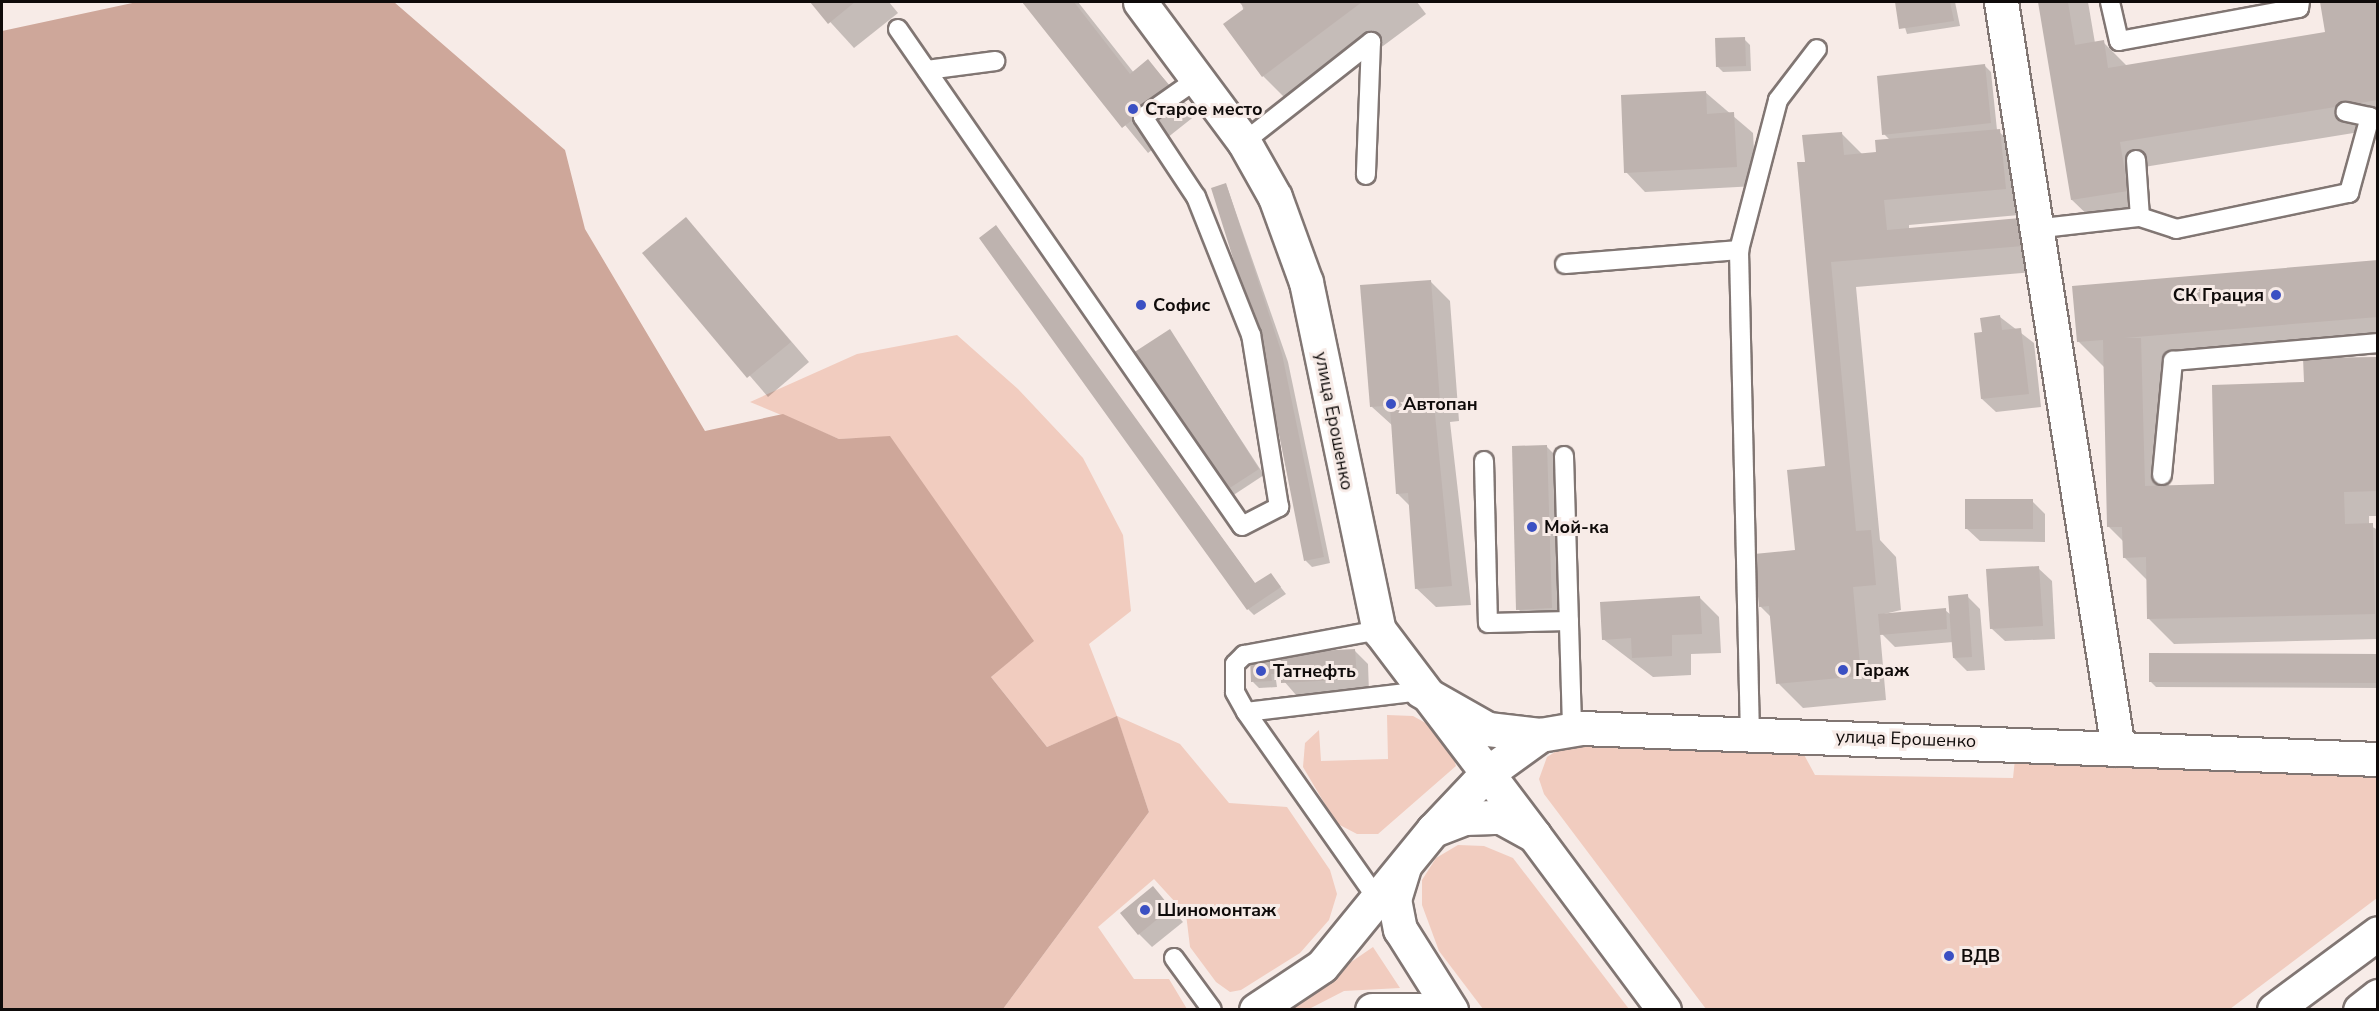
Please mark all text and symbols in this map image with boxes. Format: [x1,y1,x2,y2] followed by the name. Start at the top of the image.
[1145,98,1263,120] place label: Старое место
[1126,102,1140,116] marker: Старое место
[2173,284,2264,306] place label: СК Грация
[2269,288,2283,302] marker: СК Грация
[1153,294,1210,316] place label: Софис
[1134,298,1148,312] marker: Софис
[1310,350,1358,492] street label: улица Ерошенко
[1403,393,1478,415] place label: Автопан
[1384,397,1398,411] marker: Автопан
[1544,516,1609,538] place label: Мой-ка
[1525,520,1539,534] marker: Мой-ка
[1855,659,1909,681] place label: Гараж
[1273,660,1356,682] place label: Татнефть
[1836,663,1850,677] marker: Гараж
[1254,664,1268,678] marker: Татнефть
[1835,726,1977,752] street label: улица Ерошенко
[1157,899,1276,921] place label: Шиномонтаж
[1138,903,1152,917] marker: Шиномонтаж
[1961,945,2000,967] place label: ВДВ
[1942,949,1956,963] marker: ВДВ

